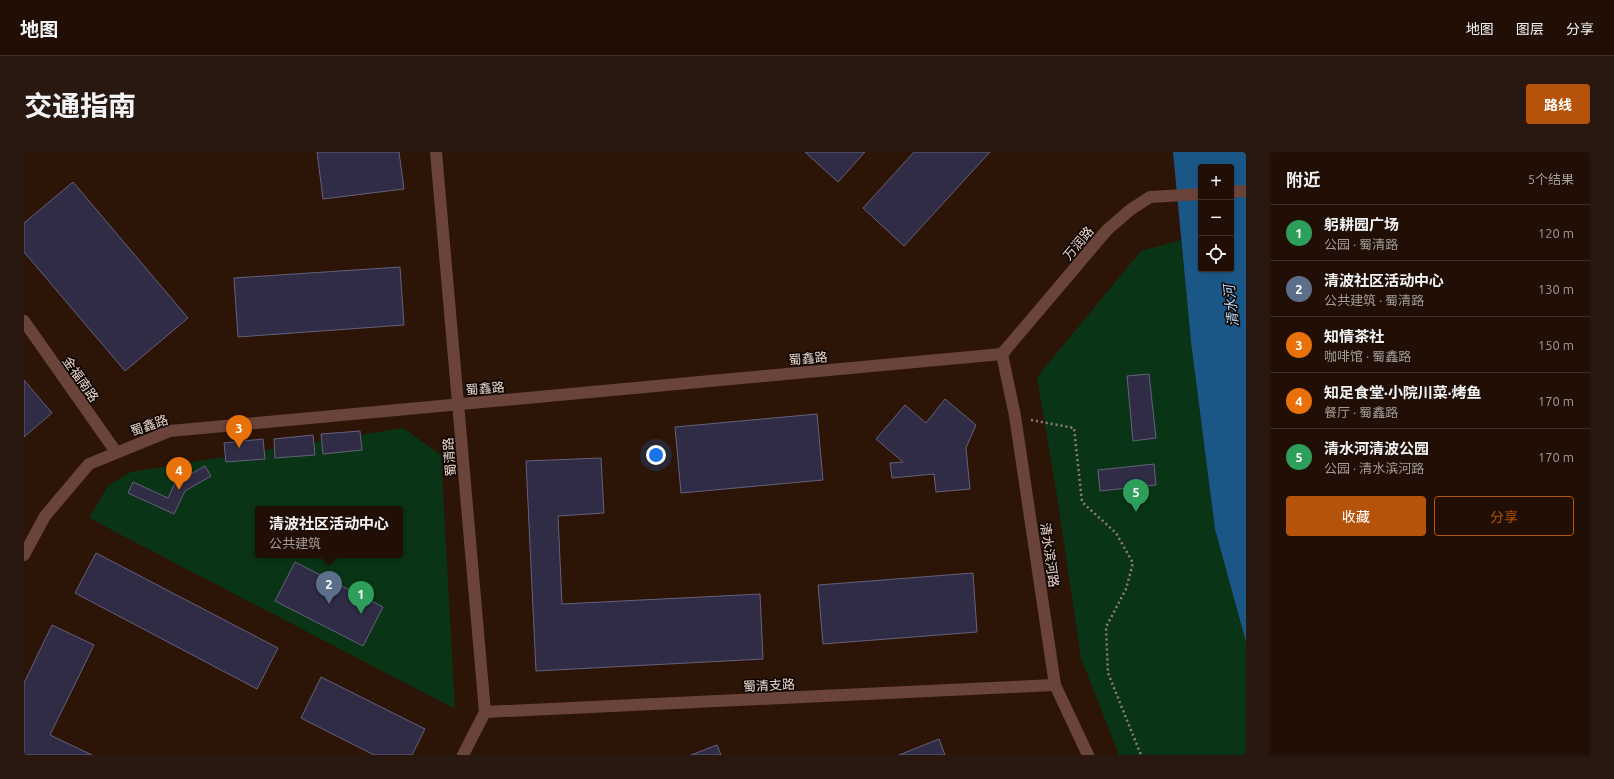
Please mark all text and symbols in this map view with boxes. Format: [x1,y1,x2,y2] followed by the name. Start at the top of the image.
[20,18,58,40] text: 地图
[1466,21,1494,37] text: 地图
[1516,21,1544,37] text: 图层
[1566,21,1594,37] text: 分享
[1526,84,1590,124] button: 路线
[24,90,136,121] text: 交通指南
[1198,164,1234,272] map controls
[1198,164,1234,200] button: +
[1286,170,1320,189] text: 附近
[1528,172,1574,186] text: 5个结果
[1198,200,1234,236] button: −
[1324,216,1399,233] text: 躬耕园广场
[1060,224,1096,262] street label: 万润路
[1295,226,1303,240] text: 1
[1538,226,1574,240] text: 120 m
[1198,236,1234,272] button: locate
[1324,237,1398,251] text: 公园 · 蜀清路
[1324,272,1444,289] text: 清波社区活动中心
[1221,281,1241,328] water label: 清水河
[1295,282,1303,296] text: 2
[1538,282,1574,296] text: 130 m
[1324,293,1424,307] text: 公共建筑 · 蜀清路
[1324,328,1384,345] text: 知情茶社
[1295,338,1303,352] text: 3
[1538,338,1574,352] text: 150 m
[788,349,828,367] street label: 蜀鑫路
[1324,349,1411,363] text: 咖啡馆 · 蜀鑫路
[60,354,102,404] street label: 金福南路
[465,379,505,397] street label: 蜀鑫路
[1324,384,1481,401] text: 知足食堂·小院川菜·烤鱼
[1295,394,1303,408] text: 4
[1538,394,1574,408] text: 170 m
[1324,405,1398,419] text: 餐厅 · 蜀鑫路
[128,412,170,438] street label: 蜀鑫路
[226,415,252,448] pin: 3
[440,437,458,477] street label: 蜀清路
[1324,440,1429,457] text: 清水河清波公园
[646,445,666,465] your location
[1295,450,1303,464] text: 5
[1538,450,1574,464] text: 170 m
[166,457,192,490] pin: 4
[1324,461,1424,475] text: 公园 · 清水滨河路
[1123,479,1149,512] pin: 5
[1286,496,1426,536] button: 收藏
[1434,496,1574,536] button: 分享
[255,506,403,558] popup
[269,515,389,532] text: 清波社区活动中心
[1039,522,1061,588] street label: 清水滨河路
[269,536,321,550] text: 公共建筑
[316,571,342,604] pin: 2
[348,581,374,614] pin: 1
[743,677,795,693] street label: 蜀清支路

